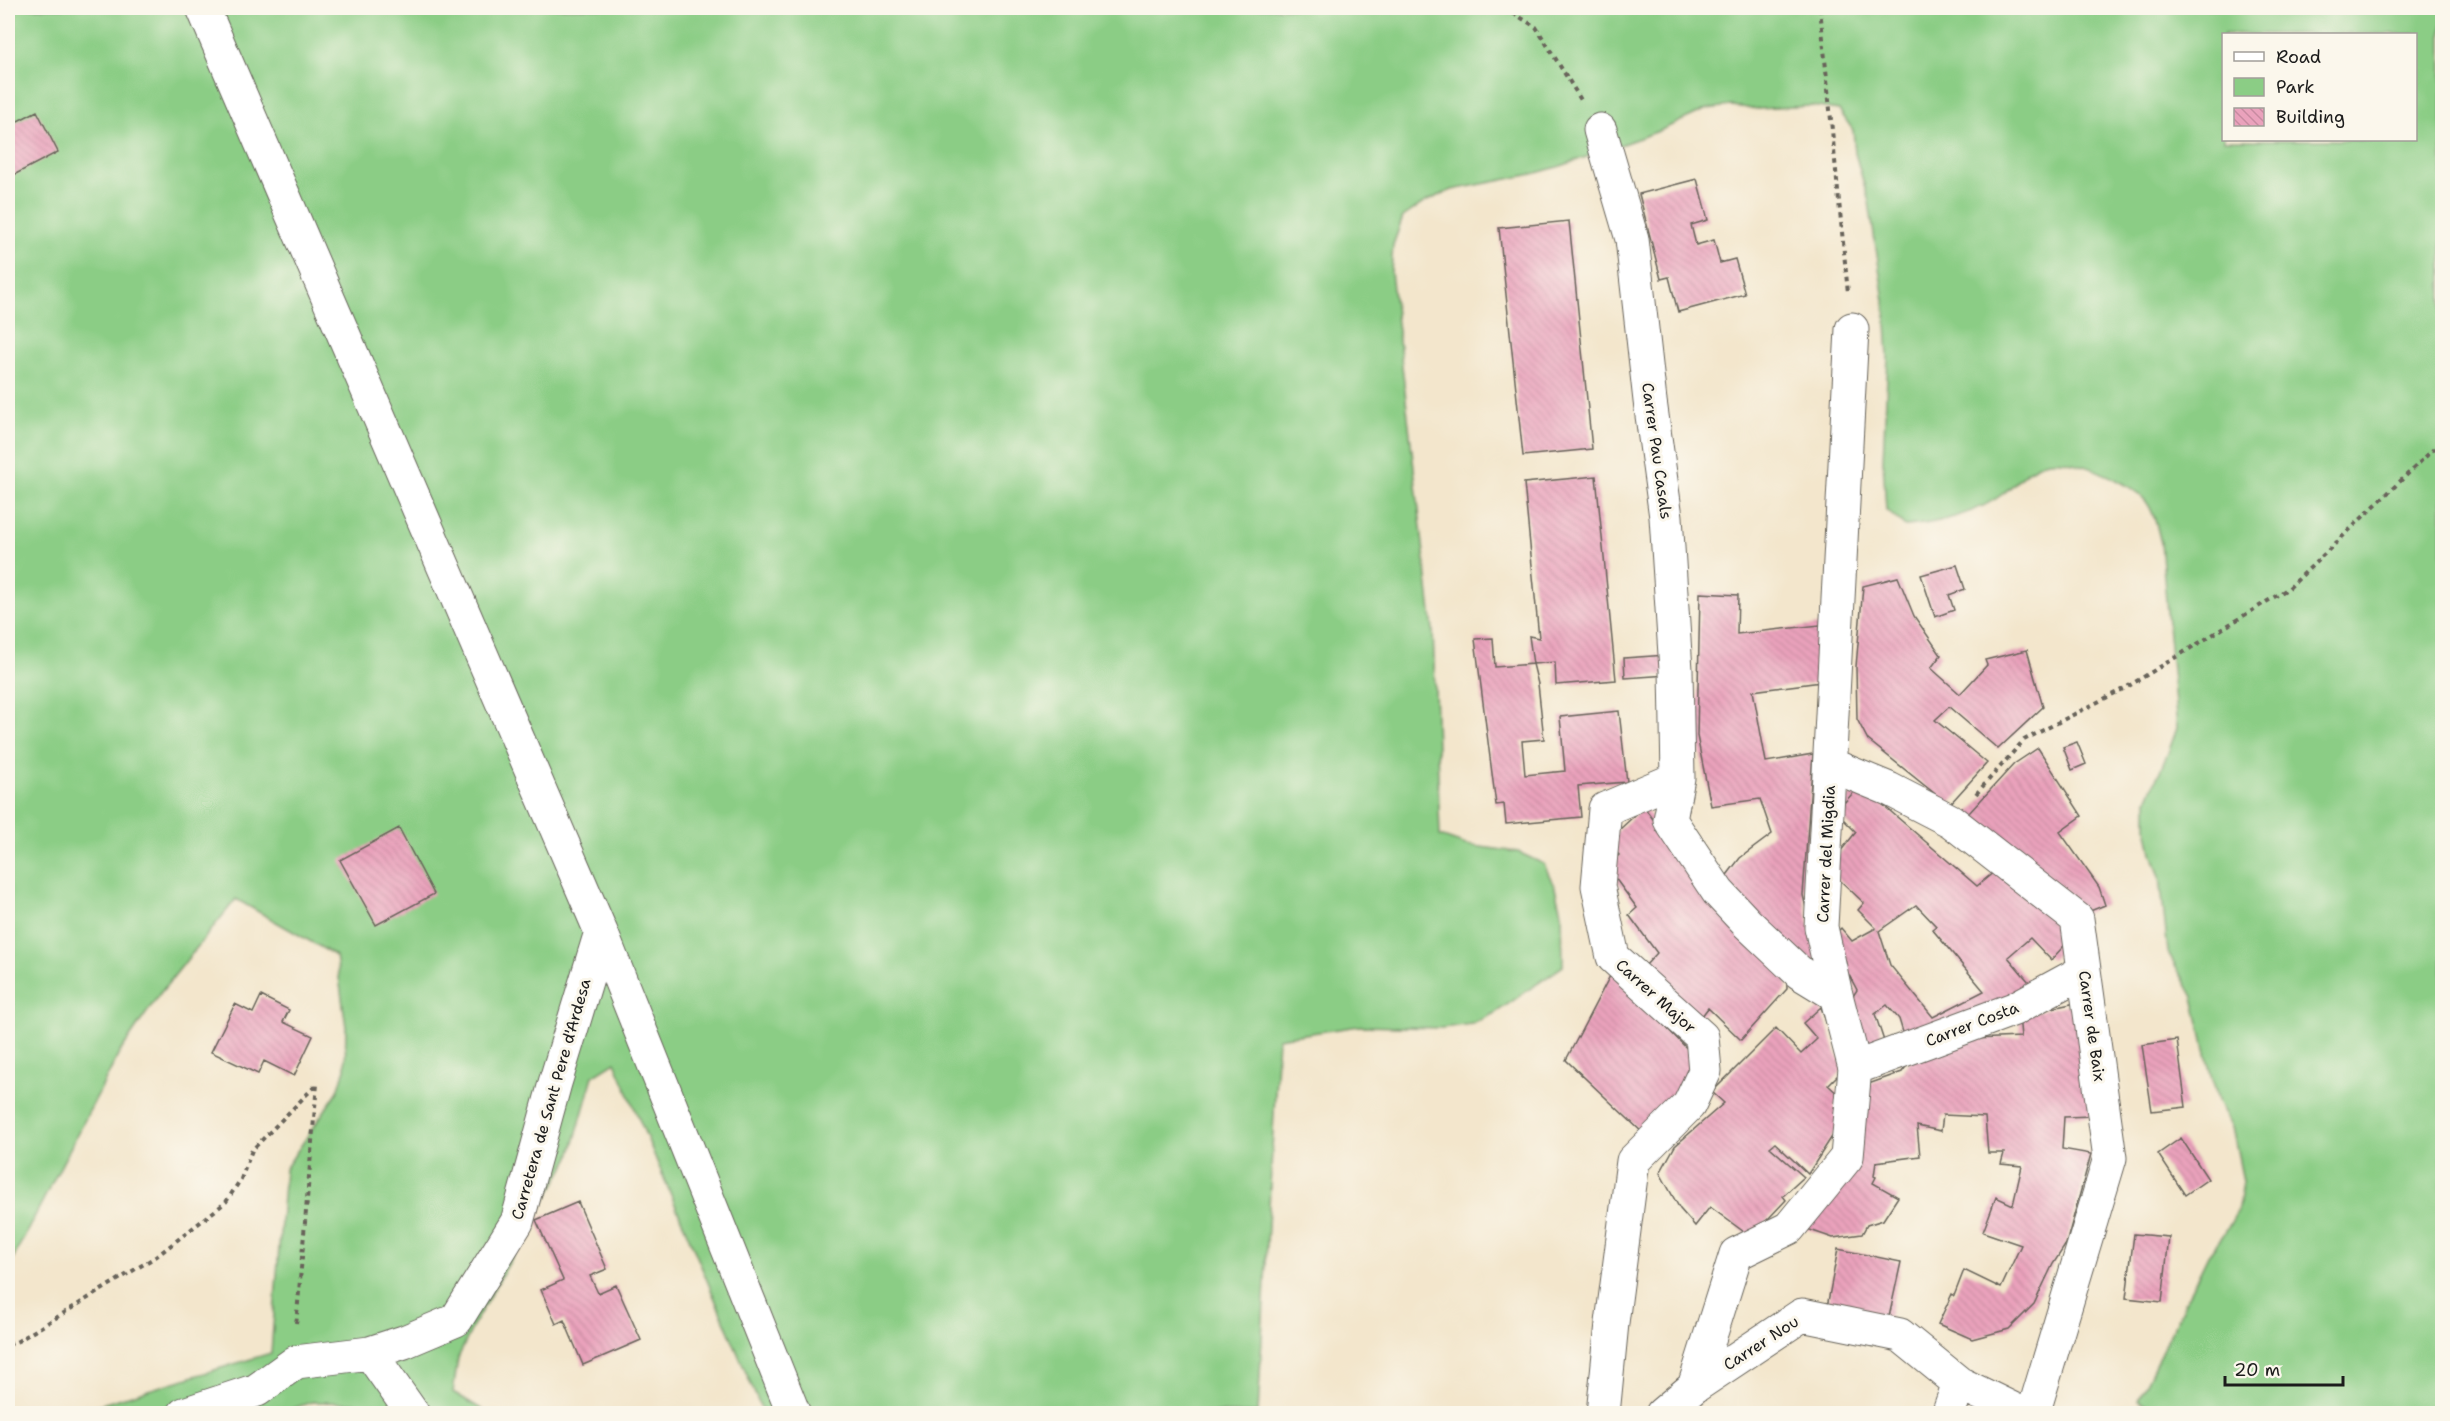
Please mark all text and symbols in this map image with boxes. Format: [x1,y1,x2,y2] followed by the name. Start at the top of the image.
[2222,33,2417,141] legend
[2276,45,2321,69] text: Road
[2276,75,2315,99] text: Park
[2276,105,2345,129] text: Building
[1637,381,1677,521] street label: Carrer Pau Casals
[1812,785,1840,923] street label: Carrer del Migdia
[1611,954,1701,1038] street label: Carrer Major
[2074,969,2110,1083] street label: Carrer de Baix
[506,976,596,1222] street label: Carretera de Sant Pere d'Ardesa
[1923,997,2022,1051] street label: Carrer Costa
[1719,1311,1803,1375] street label: Carrer Nou
[2225,1349,2344,1387] scale bar
[2234,1358,2280,1382] text: 20 m

